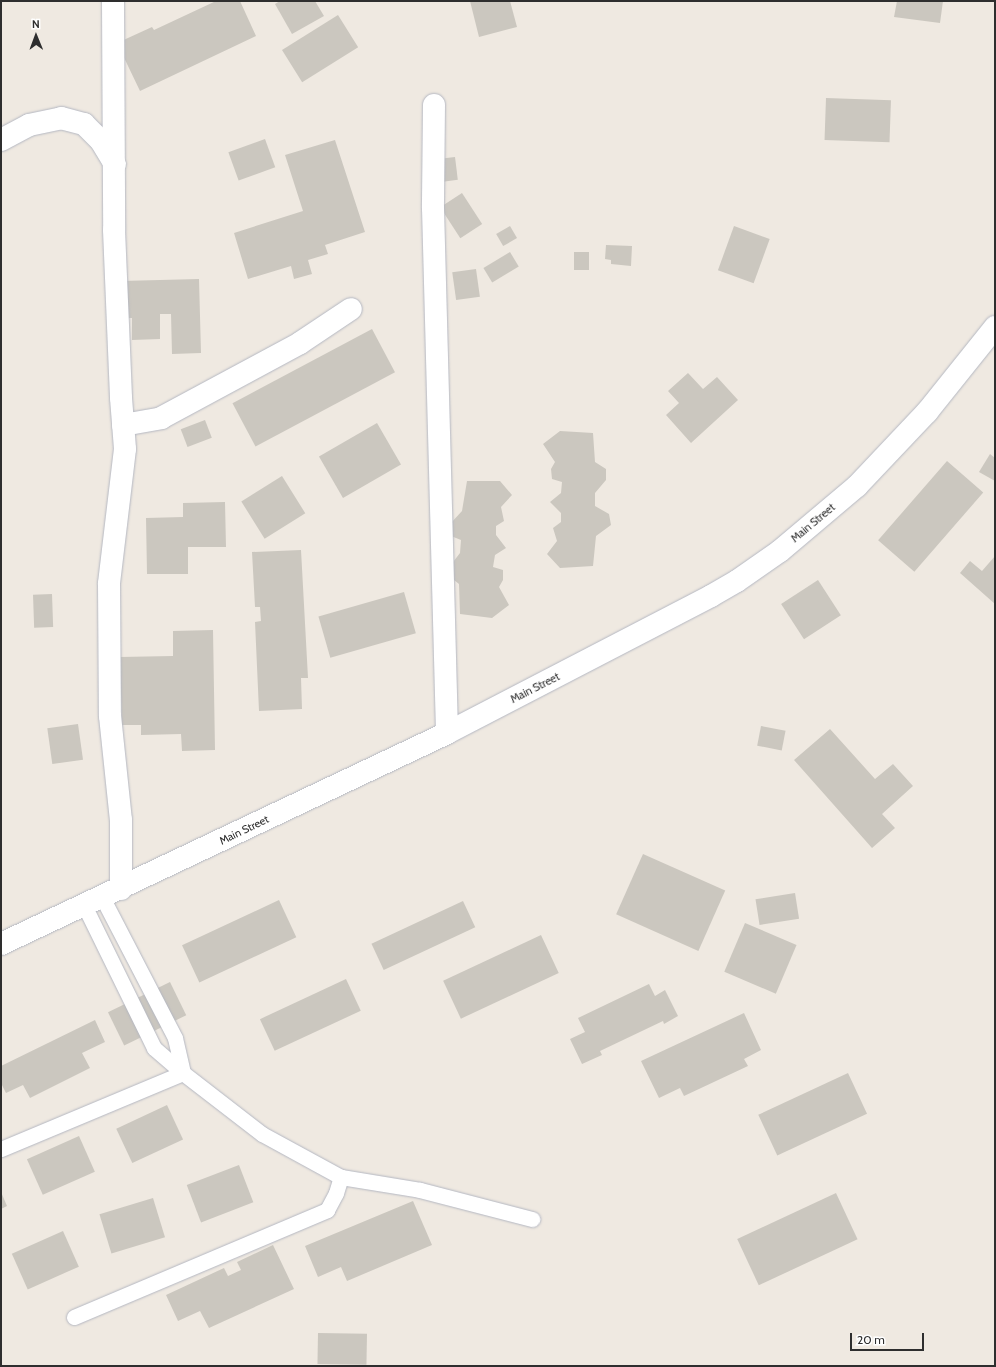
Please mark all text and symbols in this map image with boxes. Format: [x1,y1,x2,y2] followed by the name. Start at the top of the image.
[16,16,56,56] north arrow
[32,17,40,31] text: N
[788,501,838,545] street label: Main Street
[508,670,562,706] street label: Main Street
[217,812,271,848] street label: Main Street
[852,1325,926,1351] scale bar
[857,1332,885,1347] text: 20 m

